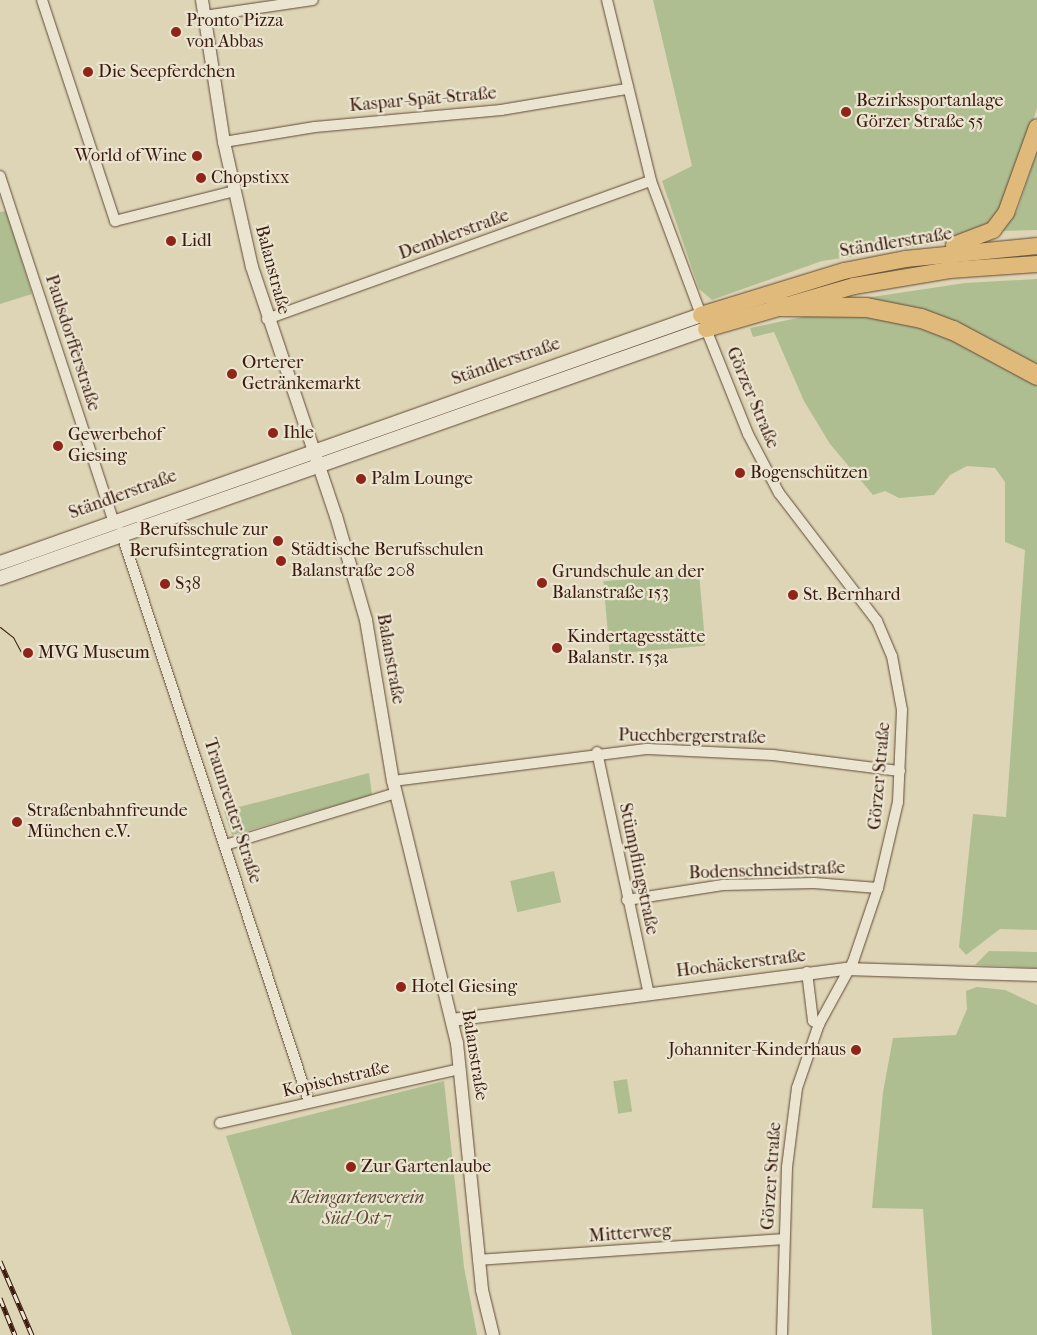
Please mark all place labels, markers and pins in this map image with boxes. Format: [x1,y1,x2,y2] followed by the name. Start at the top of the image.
[186,11,284,54] place label: Pronto Pizza von Abbas
[170,26,182,38] marker: Pronto Pizza von Abbas
[98,61,235,83] place label: Die Seepferdchen
[82,66,94,78] marker: Die Seepferdchen
[856,91,1003,134] place label: Bezirkssportanlage Görzer Straße 55
[840,106,852,118] marker: Bezirkssportanlage Görzer Straße 55
[75,145,187,167] place label: World of Wine
[191,150,203,162] marker: World of Wine
[211,167,289,189] place label: Chopstixx
[195,172,207,184] marker: Chopstixx
[181,230,212,252] place label: Lidl
[165,235,177,247] marker: Lidl
[242,353,361,396] place label: Orterer Getränkemarkt
[226,368,238,380] marker: Orterer Getränkemarkt
[283,422,314,444] place label: Ihle
[68,425,162,468] place label: Gewerbehof Giesing
[267,427,279,439] marker: Ihle
[52,440,64,452] marker: Gewerbehof Giesing
[750,462,868,484] place label: Bogenschützen
[734,467,746,479] marker: Bogenschützen
[371,468,473,490] place label: Palm Lounge
[355,473,367,485] marker: Palm Lounge
[129,520,268,562] place label: Berufsschule zur Berufsintegration
[272,535,284,547] marker: Berufsschule zur Berufsintegration
[291,540,484,582] place label: Städtische Berufsschulen Balanstraße 208
[275,555,287,567] marker: Städtische Berufsschulen Balanstraße 208
[552,562,704,604] place label: Grundschule an der Balanstraße 153
[175,573,201,595] place label: S38
[536,577,548,589] marker: Grundschule an der Balanstraße 153
[159,578,171,590] marker: S38
[803,584,900,606] place label: St. Bernhard
[787,589,799,601] marker: St. Bernhard
[567,627,705,670] place label: Kindertagesstätte Balanstr. 153a
[38,642,150,664] place label: MVG Museum
[551,642,563,654] marker: Kindertagesstätte Balanstr. 153a
[22,647,34,659] marker: MVG Museum
[27,801,188,844] place label: Straßenbahnfreunde München e.V.
[11,816,23,828] marker: Straßenbahnfreunde München e.V.
[411,976,517,998] place label: Hotel Giesing
[395,981,407,993] marker: Hotel Giesing
[668,1039,846,1061] place label: Johanniter-Kinderhaus
[850,1044,862,1056] marker: Johanniter-Kinderhaus
[361,1156,491,1178] place label: Zur Gartenlaube
[345,1161,357,1173] marker: Zur Gartenlaube

